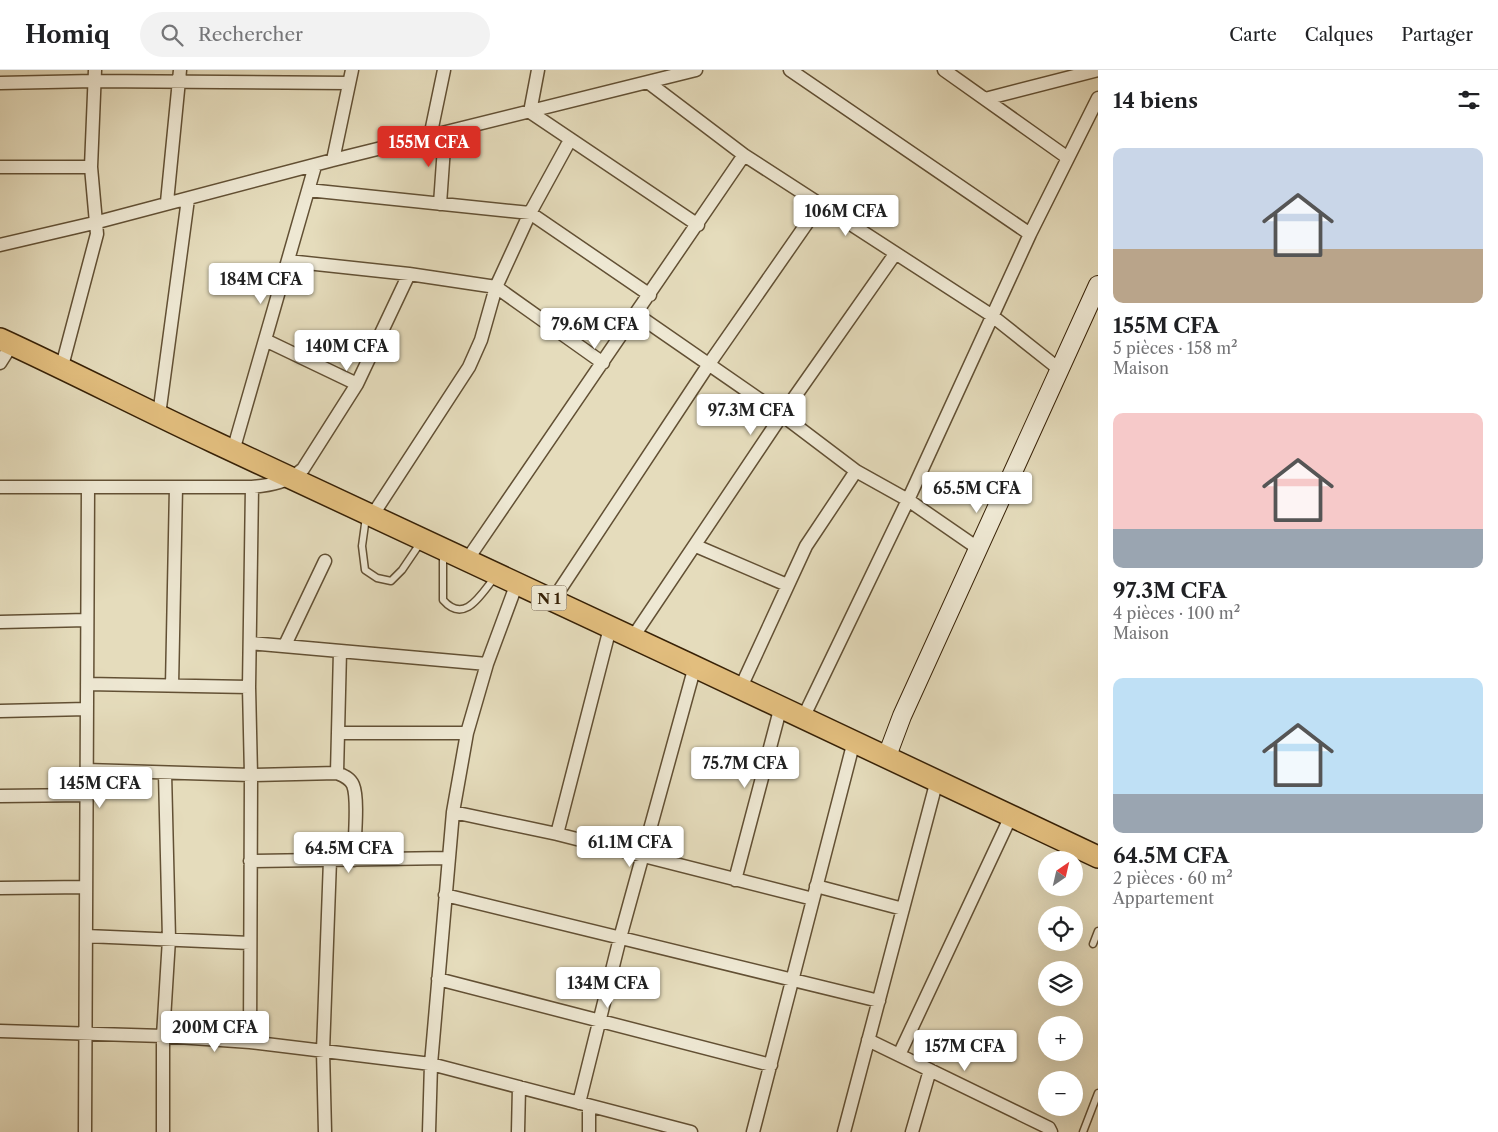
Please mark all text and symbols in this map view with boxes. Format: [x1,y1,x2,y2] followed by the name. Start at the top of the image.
[140,12,490,57] search box
[25,20,110,49] text: Homiq
[158,21,186,49] icon: search
[198,23,303,46] text: Rechercher
[1229,24,1277,46] text: Carte
[1305,24,1373,46] text: Calques
[1401,24,1473,46] text: Partager
[1455,86,1483,114] icon: filters
[1113,88,1198,113] text: 14 biens
[377,126,481,168] pin: 155M CFA
[389,132,470,152] text: 155M CFA
[1253,180,1343,270] icon: home
[794,194,898,237] pin: 106M CFA
[805,201,887,221] text: 106M CFA
[209,262,313,305] pin: 184M CFA
[220,269,302,289] text: 184M CFA
[538,308,652,350] pin: 79.6M CFA
[1113,313,1219,338] text: 155M CFA
[551,314,639,334] text: 79.6M CFA
[295,330,399,372] pin: 140M CFA
[306,336,389,356] text: 140M CFA
[1113,338,1238,358] text: 5 pièces · 158 m²
[1113,358,1169,378] text: Maison
[694,394,808,436] pin: 97.3M CFA
[708,400,794,420] text: 97.3M CFA
[1253,445,1343,535] icon: home
[920,472,1034,514] pin: 65.5M CFA
[933,478,1021,498] text: 65.5M CFA
[1113,578,1227,603] text: 97.3M CFA
[532,586,566,610] road number: N 1
[1113,603,1240,623] text: 4 pièces · 100 m²
[1113,623,1169,643] text: Maison
[1253,710,1343,800] icon: home
[688,746,802,789] pin: 75.7M CFA
[702,753,788,773] text: 75.7M CFA
[48,766,152,809] pin: 145M CFA
[59,773,141,793] text: 145M CFA
[573,826,687,868] pin: 61.1M CFA
[292,832,406,874] pin: 64.5M CFA
[588,832,672,852] text: 61.1M CFA
[305,838,393,858] text: 64.5M CFA
[1113,843,1229,868] text: 64.5M CFA
[1038,851,1082,896] north arrow
[1038,851,1083,1116] map controls
[1113,868,1233,888] text: 2 pièces · 60 m²
[1113,888,1214,908] text: Appartement
[1038,906,1083,951] button: locate
[1038,961,1083,1006] button: layers
[556,966,660,1009] pin: 134M CFA
[567,973,649,993] text: 134M CFA
[163,1010,267,1053] pin: 200M CFA
[1038,1016,1083,1061] button: +
[172,1017,258,1037] text: 200M CFA
[913,1030,1017,1072] pin: 157M CFA
[925,1036,1005,1056] text: 157M CFA
[1038,1071,1083,1116] button: −

